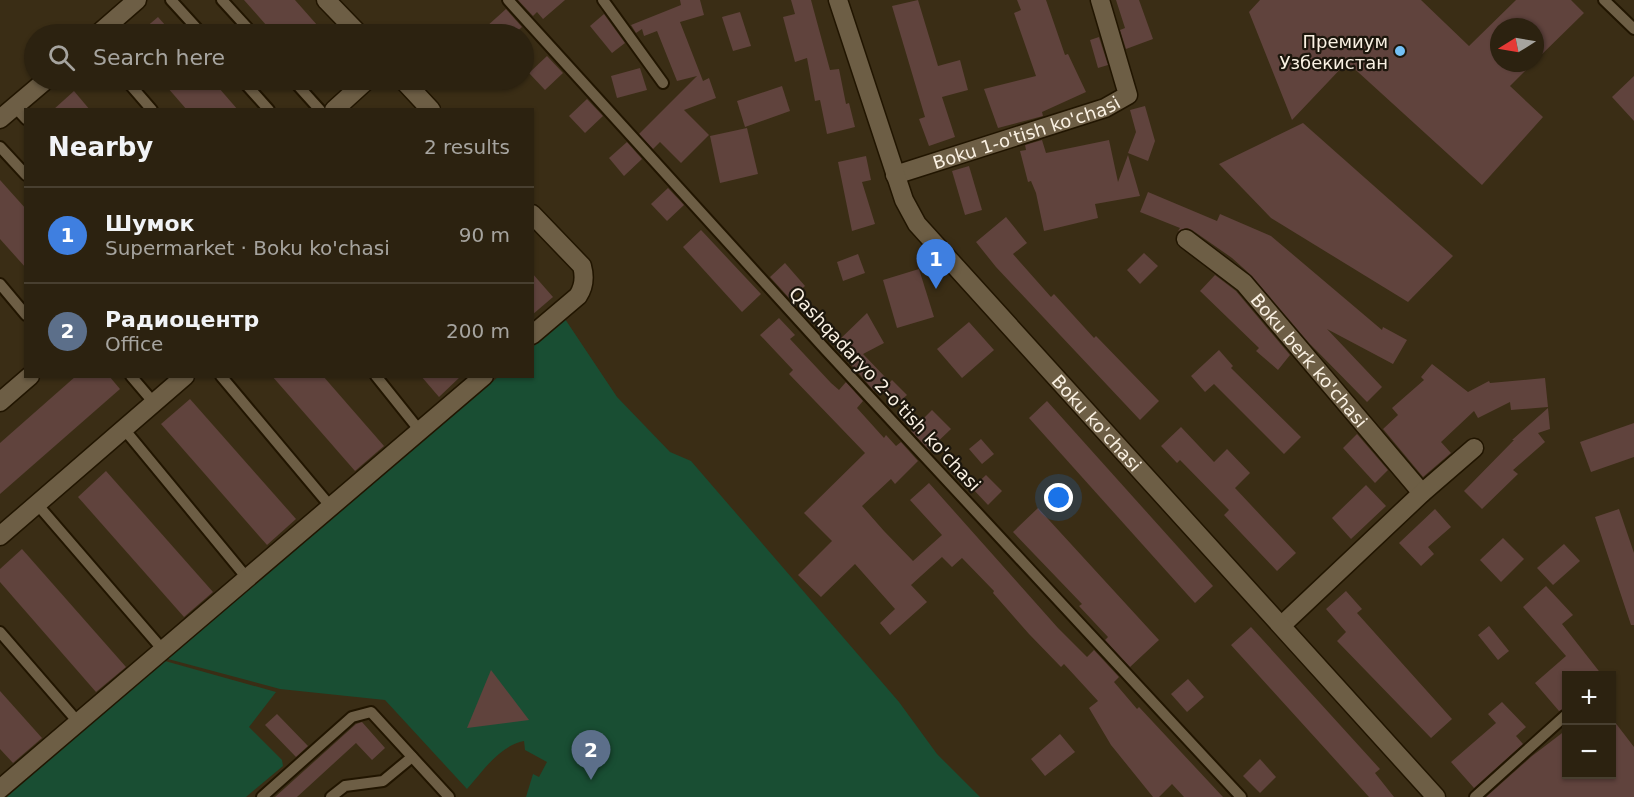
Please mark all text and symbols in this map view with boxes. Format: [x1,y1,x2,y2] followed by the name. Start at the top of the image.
[1490,18,1544,72] north arrow
[24,24,534,90] search box
[1280,31,1388,73] place label: Премиум Узбекистан
[45,41,78,74] icon: search
[1393,44,1407,58] marker: Премиум Узбекистан
[93,45,225,70] text: Search here
[930,91,1124,173] street label: Boku 1-o'tish ko'chasi
[48,132,153,162] text: Nearby
[424,135,510,159] text: 2 results
[105,211,195,236] text: Шумок
[61,223,74,247] text: 1
[459,223,510,247] text: 90 m
[105,236,390,260] text: Supermarket · Boku ko'chasi
[916,240,956,289] pin: 1
[785,283,985,495] street label: Qashqadaryo 2-o'tish ko'chasi
[1247,289,1372,431] street label: Boku berk ko'chasi
[105,307,259,332] text: Радиоцентр
[61,319,74,343] text: 2
[446,319,510,343] text: 200 m
[105,332,163,356] text: Office
[1048,370,1146,475] street label: Boku ko'chasi
[1044,483,1073,512] your location
[1562,671,1616,779] map controls
[1562,671,1616,725] button: +
[1562,725,1616,779] button: −
[572,730,610,780] pin: 2

